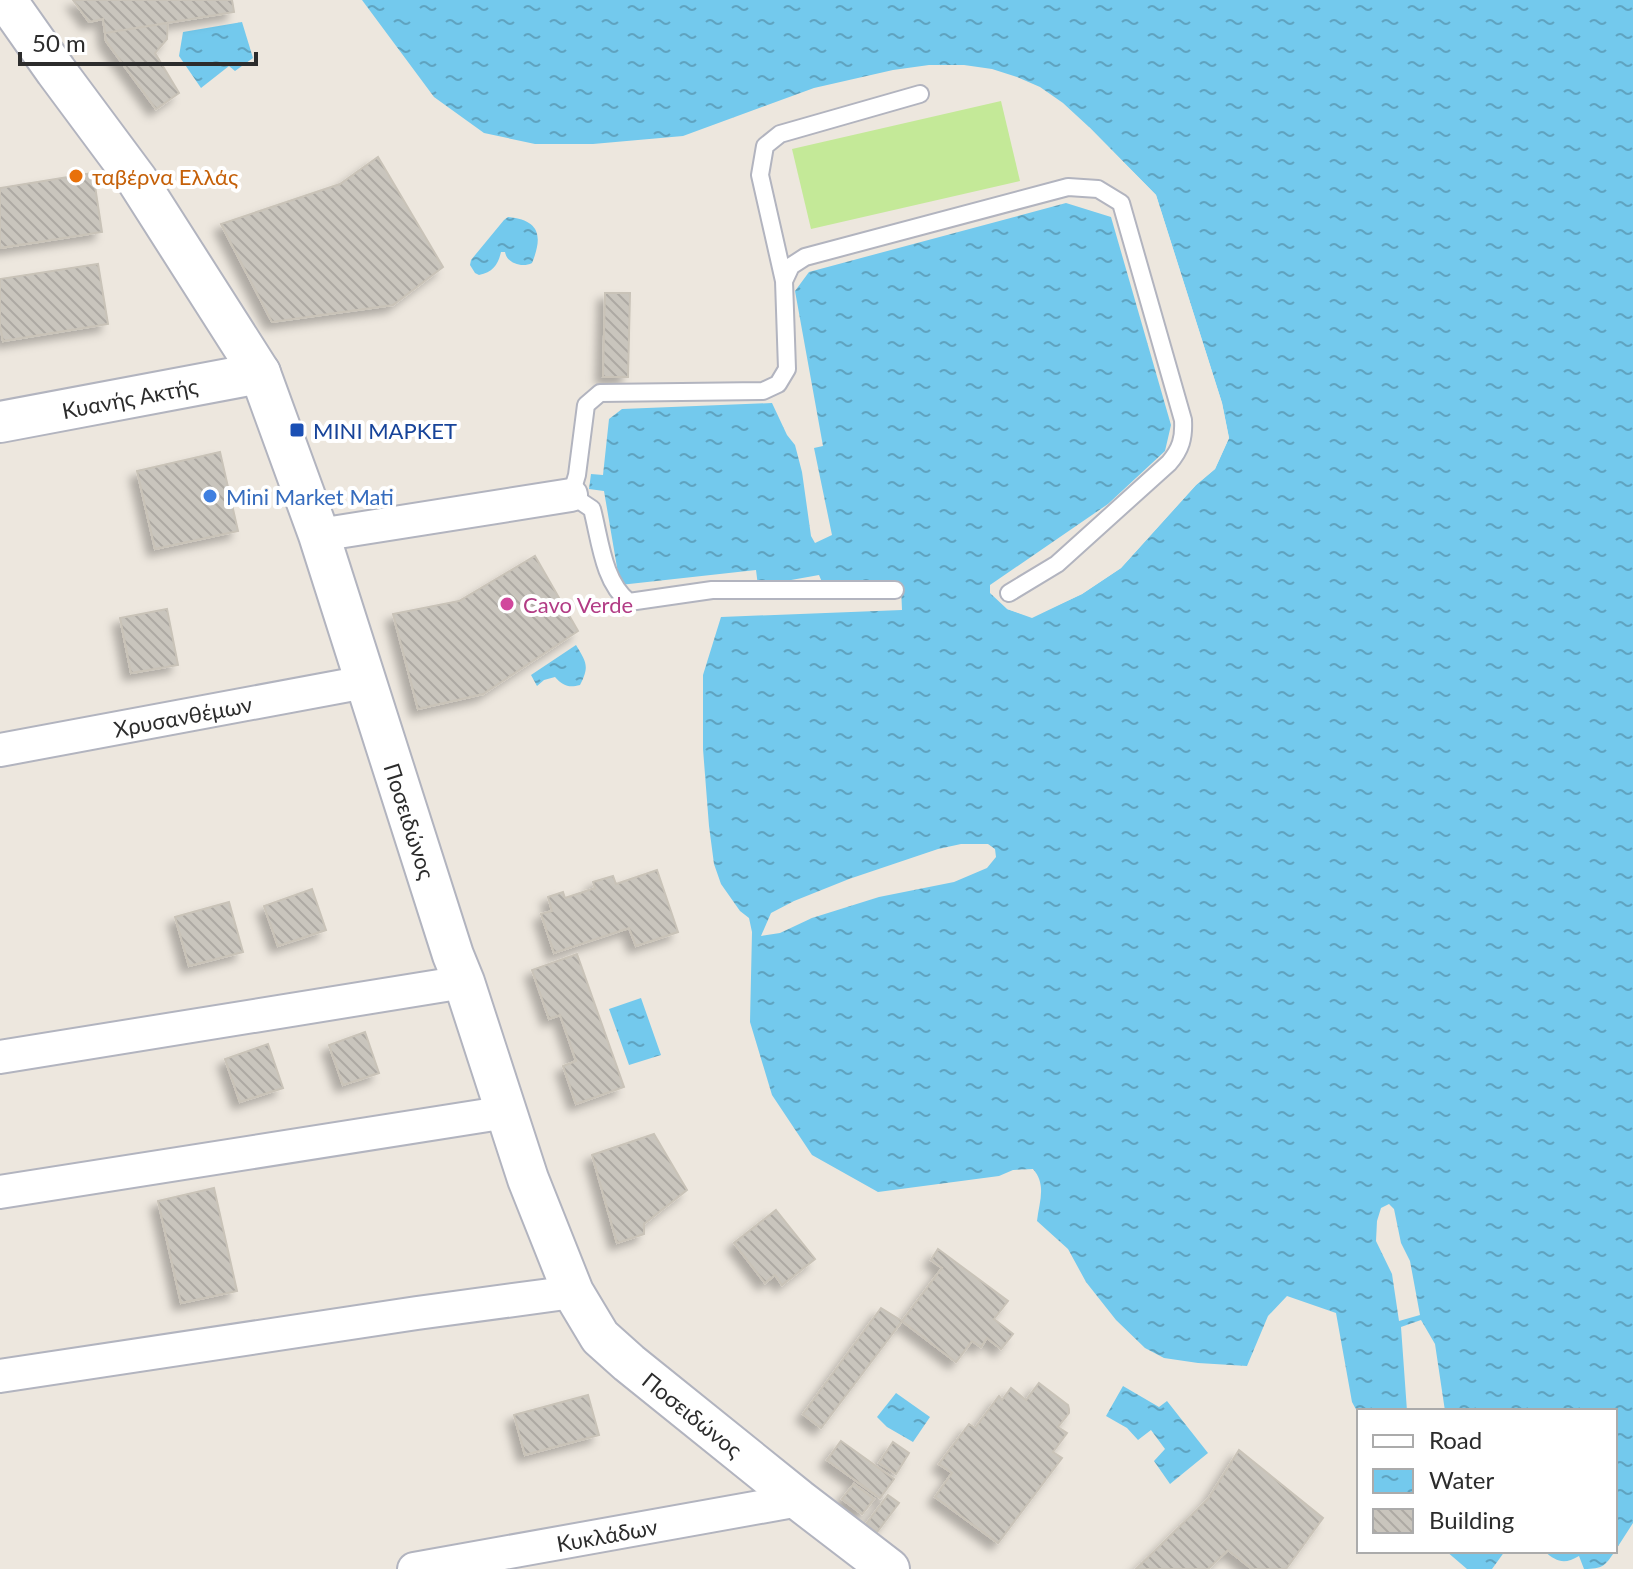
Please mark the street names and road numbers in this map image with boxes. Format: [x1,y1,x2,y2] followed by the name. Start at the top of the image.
[60,372,200,424] street label: Κυανής Ακτής
[111,690,254,742] street label: Χρυσανθέμων
[379,759,441,882] street label: Ποσειδώνος
[637,1366,748,1463] street label: Ποσειδώνος
[554,1512,660,1557] street label: Κυκλάδων

